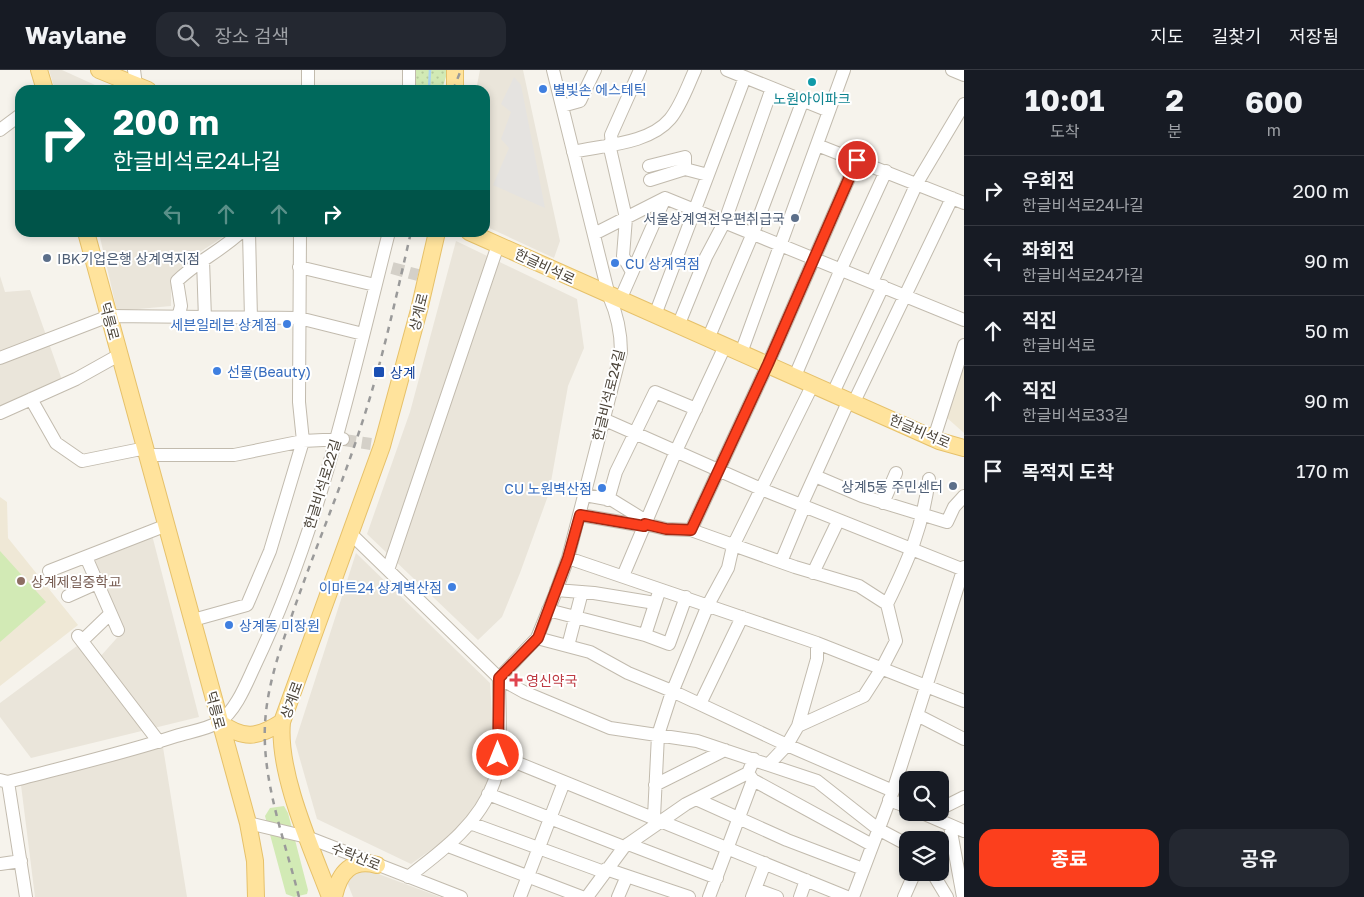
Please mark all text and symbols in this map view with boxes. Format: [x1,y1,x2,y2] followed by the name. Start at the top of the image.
[156,12,506,57] search box
[25,20,126,49] text: Waylane
[174,21,202,49] icon: search
[214,24,289,47] text: 장소 검색
[1151,25,1184,47] text: 지도
[1212,25,1261,47] text: 길찾기
[1289,25,1339,47] text: 저장됨
[806,76,818,88] marker: 노원아이파크
[553,81,647,98] place label: 별빛손 에스테틱
[1025,82,1105,118] text: 10:01
[1166,82,1184,118] text: 2
[537,83,549,95] marker: 별빛손 에스테틱
[1245,84,1303,120] text: 600
[773,90,851,107] place label: 노원아이파크
[113,101,219,143] text: 200 m
[30,105,95,170] icon: right
[1267,120,1281,140] text: m
[1050,121,1080,141] text: 도착
[1167,121,1182,141] text: 분
[836,139,878,181] pin
[843,146,871,174] icon: arrive
[113,147,281,174] text: 한글비석로24나길
[1022,168,1074,191] text: 우회전
[979,177,1007,205] icon: right
[1293,179,1349,202] text: 200 m
[1022,195,1144,215] text: 한글비석로24나길
[159,200,187,228] icon: left
[212,200,240,228] icon: ahead
[265,200,293,228] icon: ahead
[318,200,346,228] icon: right
[643,210,785,227] place label: 서울상계역전우편취급국
[789,212,801,224] marker: 서울상계역전우편취급국
[1022,238,1074,261] text: 좌회전
[512,245,578,287] street label: 한글비석로
[979,247,1007,275] icon: left
[1304,249,1349,272] text: 90 m
[57,250,200,267] place label: IBK기업은행 상계역지점
[41,252,53,264] marker: IBK기업은행 상계역지점
[625,255,700,272] place label: CU 상계역점
[609,257,621,269] marker: CU 상계역점
[1022,265,1144,285] text: 한글비석로24가길
[405,291,431,333] street label: 상계로
[97,300,123,342] street label: 덕릉로
[1022,308,1057,331] text: 직진
[170,316,277,333] place label: 세븐일레븐 상계점
[979,317,1007,345] icon: ahead
[281,318,293,330] marker: 세븐일레븐 상계점
[1305,319,1349,342] text: 50 m
[1022,335,1096,355] text: 한글비석로
[588,347,628,443] street label: 한글비석로24길
[227,363,311,380] place label: 선물(Beauty)
[390,364,416,381] place label: 상계
[211,365,223,377] marker: 선물(Beauty)
[372,365,386,379] marker: 상계
[1022,378,1057,401] text: 직진
[979,387,1007,415] icon: ahead
[1304,389,1349,412] text: 90 m
[1022,405,1129,425] text: 한글비석로33길
[887,411,953,451] street label: 한글비석로
[300,437,344,531] street label: 한글비석로22길
[979,457,1007,485] icon: arrive
[1296,459,1349,482] text: 170 m
[1022,460,1114,483] text: 목적지 도착
[841,478,943,495] place label: 상계5동 주민센터
[504,480,592,497] place label: CU 노원벽산점
[947,480,959,492] marker: 상계5동 주민센터
[596,482,608,494] marker: CU 노원벽산점
[31,573,121,590] place label: 상계제일중학교
[15,575,27,587] marker: 상계제일중학교
[319,579,442,596] place label: 이마트24 상계벽산점
[446,581,458,593] marker: 이마트24 상계벽산점
[239,617,320,634] place label: 상계동 미장원
[223,619,235,631] marker: 상계동 미장원
[526,672,578,689] place label: 영신약국
[510,674,522,686] marker: 영신약국
[276,679,306,721] street label: 상계로
[203,689,229,731] street label: 덕릉로
[471,728,523,780] position arrow
[899,771,949,881] map controls
[899,771,949,821] button: search
[979,829,1159,887] button: 종료
[1169,829,1349,887] button: 공유
[899,831,949,881] button: layers
[329,838,383,874] street label: 수락산로

